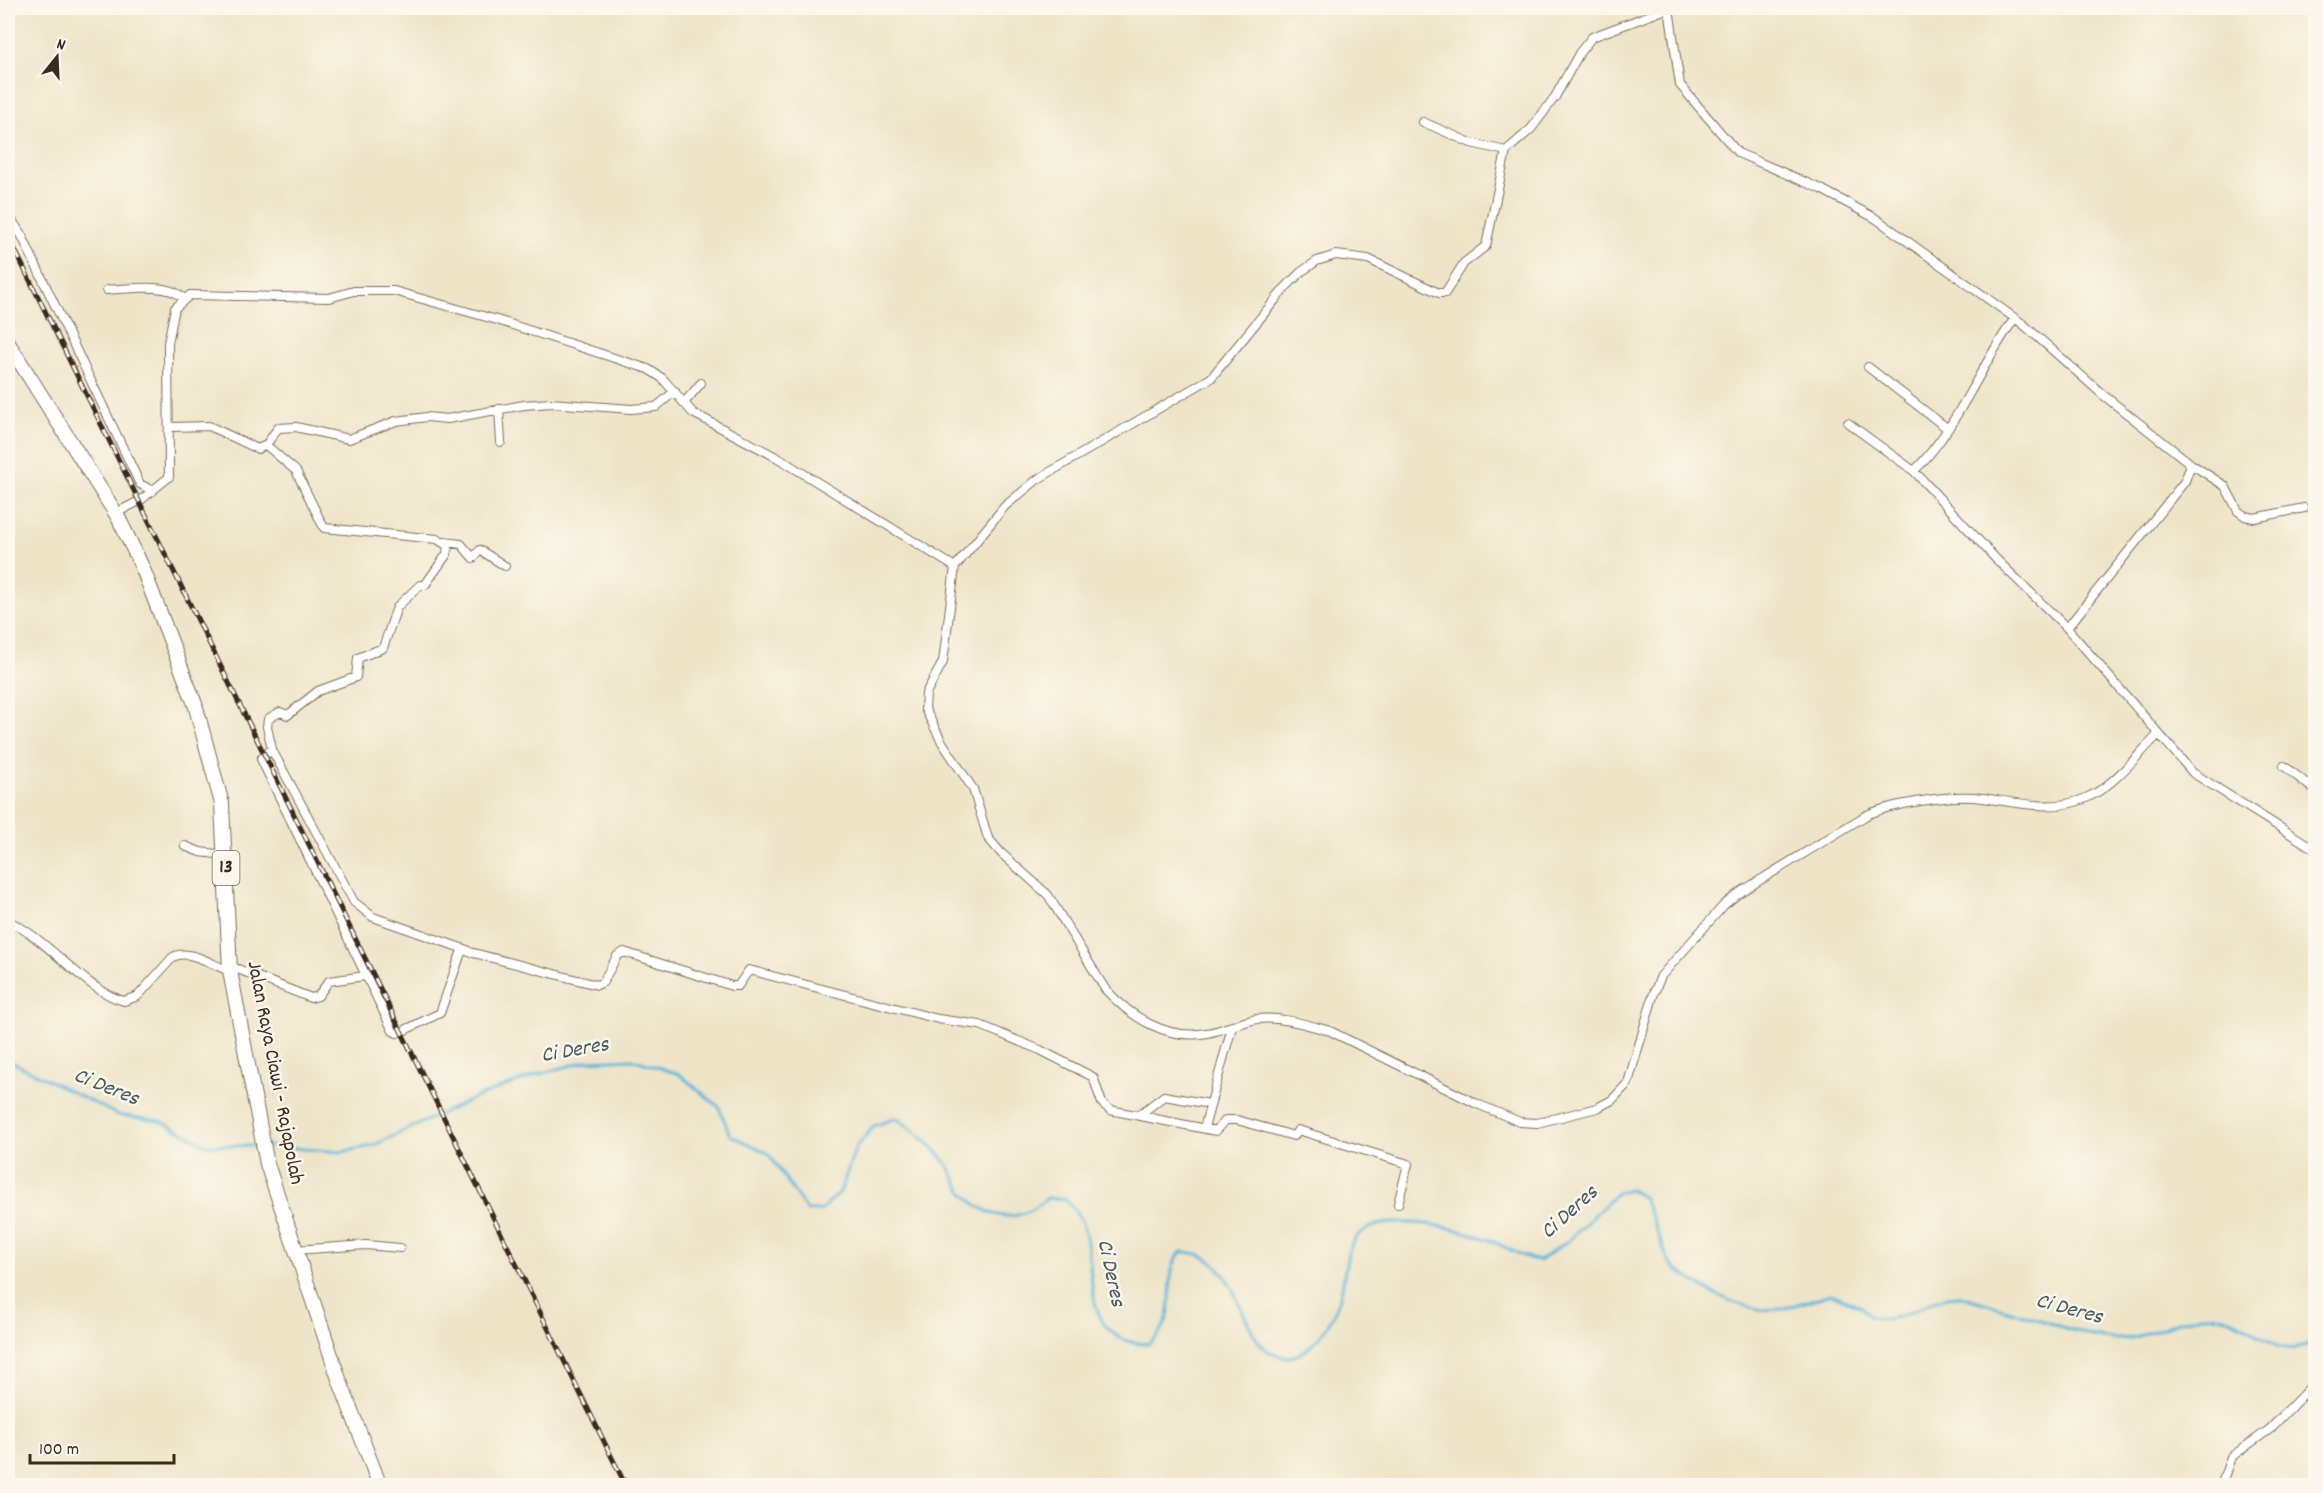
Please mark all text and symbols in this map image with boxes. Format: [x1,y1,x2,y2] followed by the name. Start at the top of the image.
[27,27,87,87] north arrow
[54,33,68,57] text: N
[212,851,240,885] road number: 13
[238,959,310,1187] street label: Jalan Raya Ciawi - Rajapolah
[539,1030,612,1072] water label: Ci Deres
[69,1061,144,1115] water label: Ci Deres
[1534,1178,1606,1247] water label: Ci Deres
[1088,1236,1132,1310] water label: Ci Deres
[2032,1286,2107,1334] water label: Ci Deres
[30,1427,174,1465] scale bar
[39,1438,79,1463] text: 100 m

